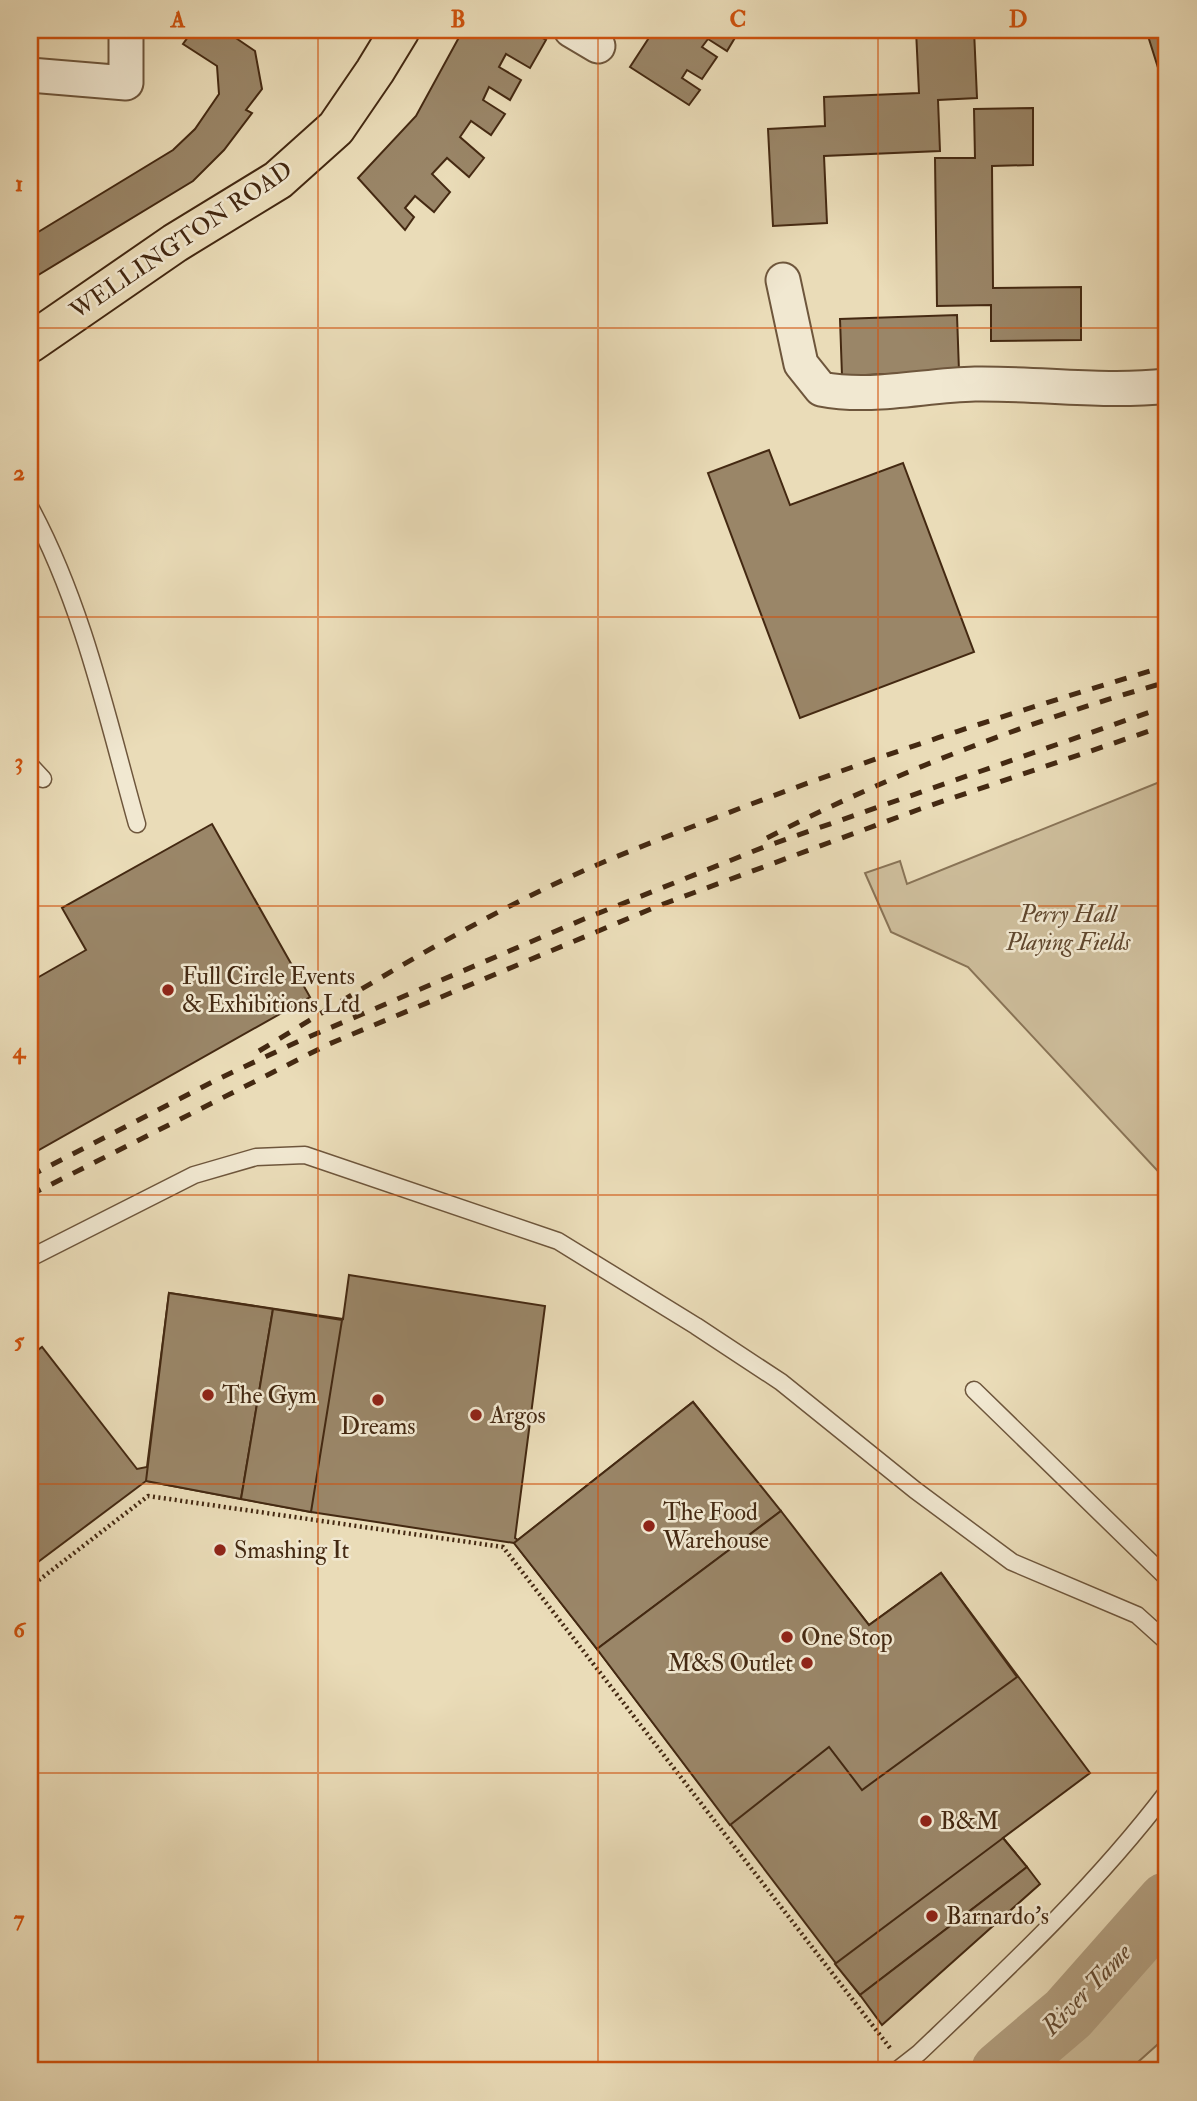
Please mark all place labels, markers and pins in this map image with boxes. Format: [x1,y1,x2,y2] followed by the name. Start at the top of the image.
[182,961,360,1020] place label: Full Circle Events & Exhibitions Ltd
[160,982,176,998] marker: Full Circle Events & Exhibitions Ltd
[222,1380,317,1411] place label: The Gym
[200,1387,216,1403] marker: The Gym
[370,1392,386,1408] marker: Dreams
[489,1400,546,1431] place label: Argos
[468,1407,484,1423] marker: Argos
[340,1411,416,1442] place label: Dreams
[662,1497,769,1556] place label: The Food Warehouse
[641,1518,657,1534] marker: The Food Warehouse
[234,1535,350,1566] place label: Smashing It
[212,1542,228,1558] marker: Smashing It
[801,1622,893,1653] place label: One Stop
[779,1629,795,1645] marker: One Stop
[668,1648,793,1679] place label: M&S Outlet
[799,1655,815,1671] marker: M&S Outlet
[940,1806,999,1837] place label: B&M
[918,1813,934,1829] marker: B&M
[946,1901,1049,1932] place label: Barnardo's
[924,1908,940,1924] marker: Barnardo's

